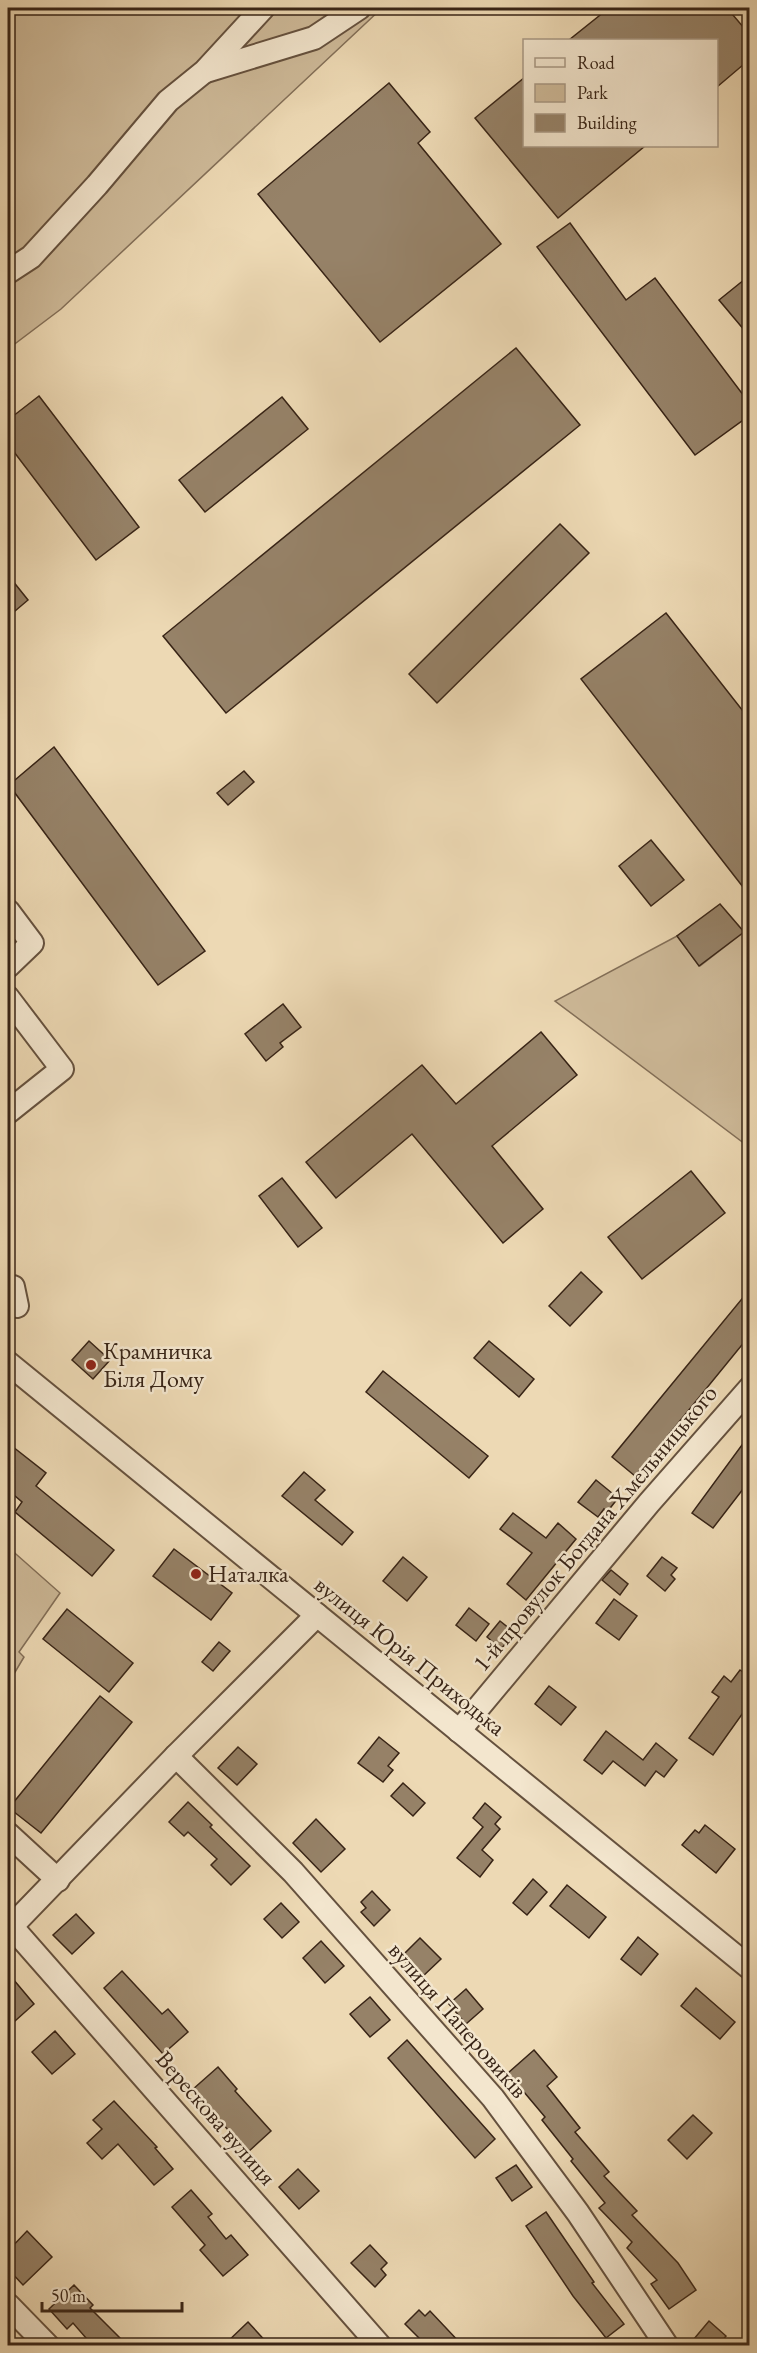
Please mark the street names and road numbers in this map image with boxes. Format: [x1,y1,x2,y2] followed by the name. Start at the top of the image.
[465,1378,724,1677] street label: 1-й провулок Богдана Хмельницького
[308,1569,513,1743] street label: вулиця Юрія Приходька
[382,1935,535,2104] street label: вулиця Паперовиків
[149,2044,284,2192] street label: Верескова вулиця

